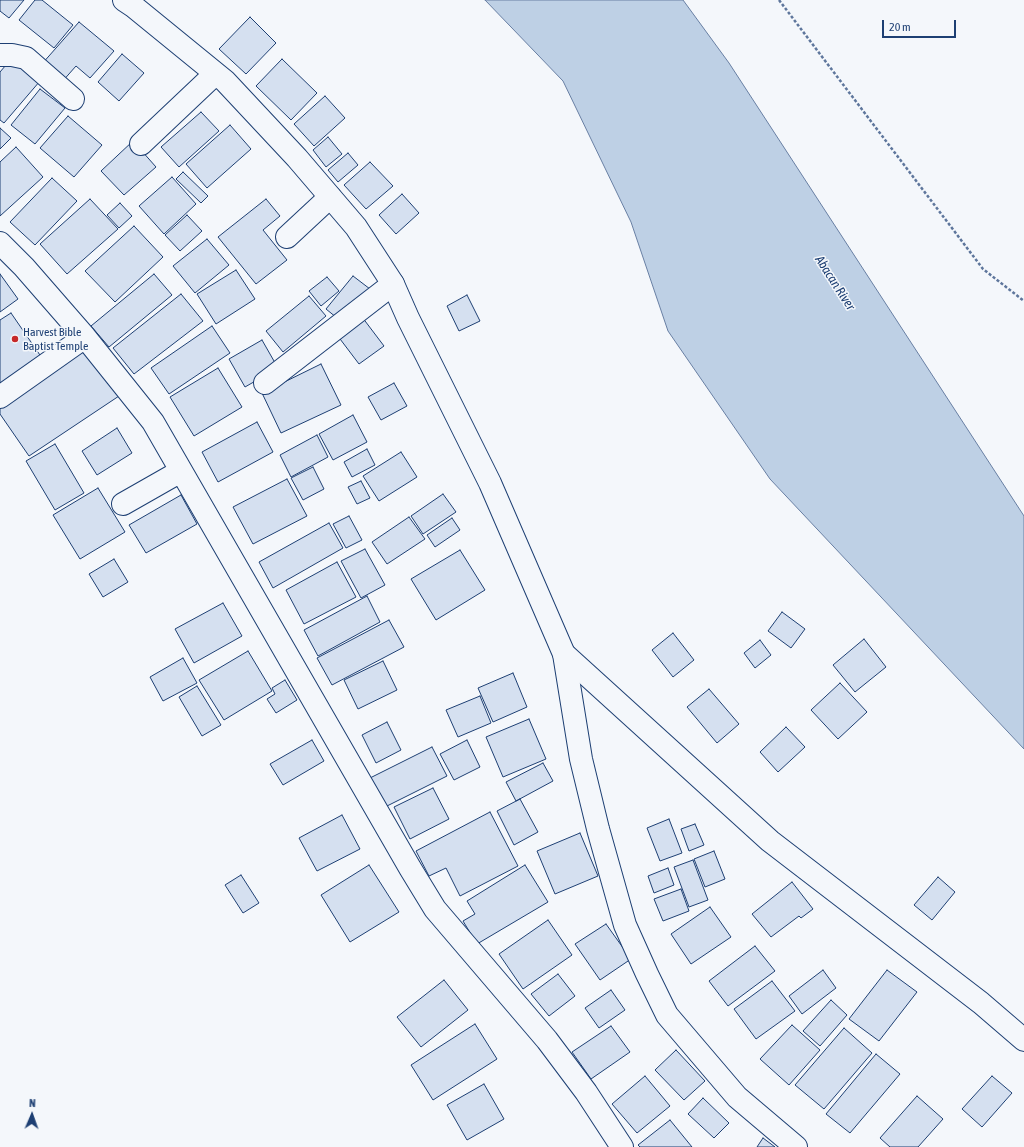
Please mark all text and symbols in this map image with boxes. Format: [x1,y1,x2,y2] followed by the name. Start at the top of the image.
[884,12,958,38] scale bar
[889,20,911,34] text: 20 m
[812,253,858,313] water label: Abacan River
[23,325,88,353] place label: Harvest Bible Baptist Temple
[10,334,20,344] marker: Harvest Bible Baptist Temple
[12,1095,52,1135] north arrow
[29,1097,36,1109] text: N

